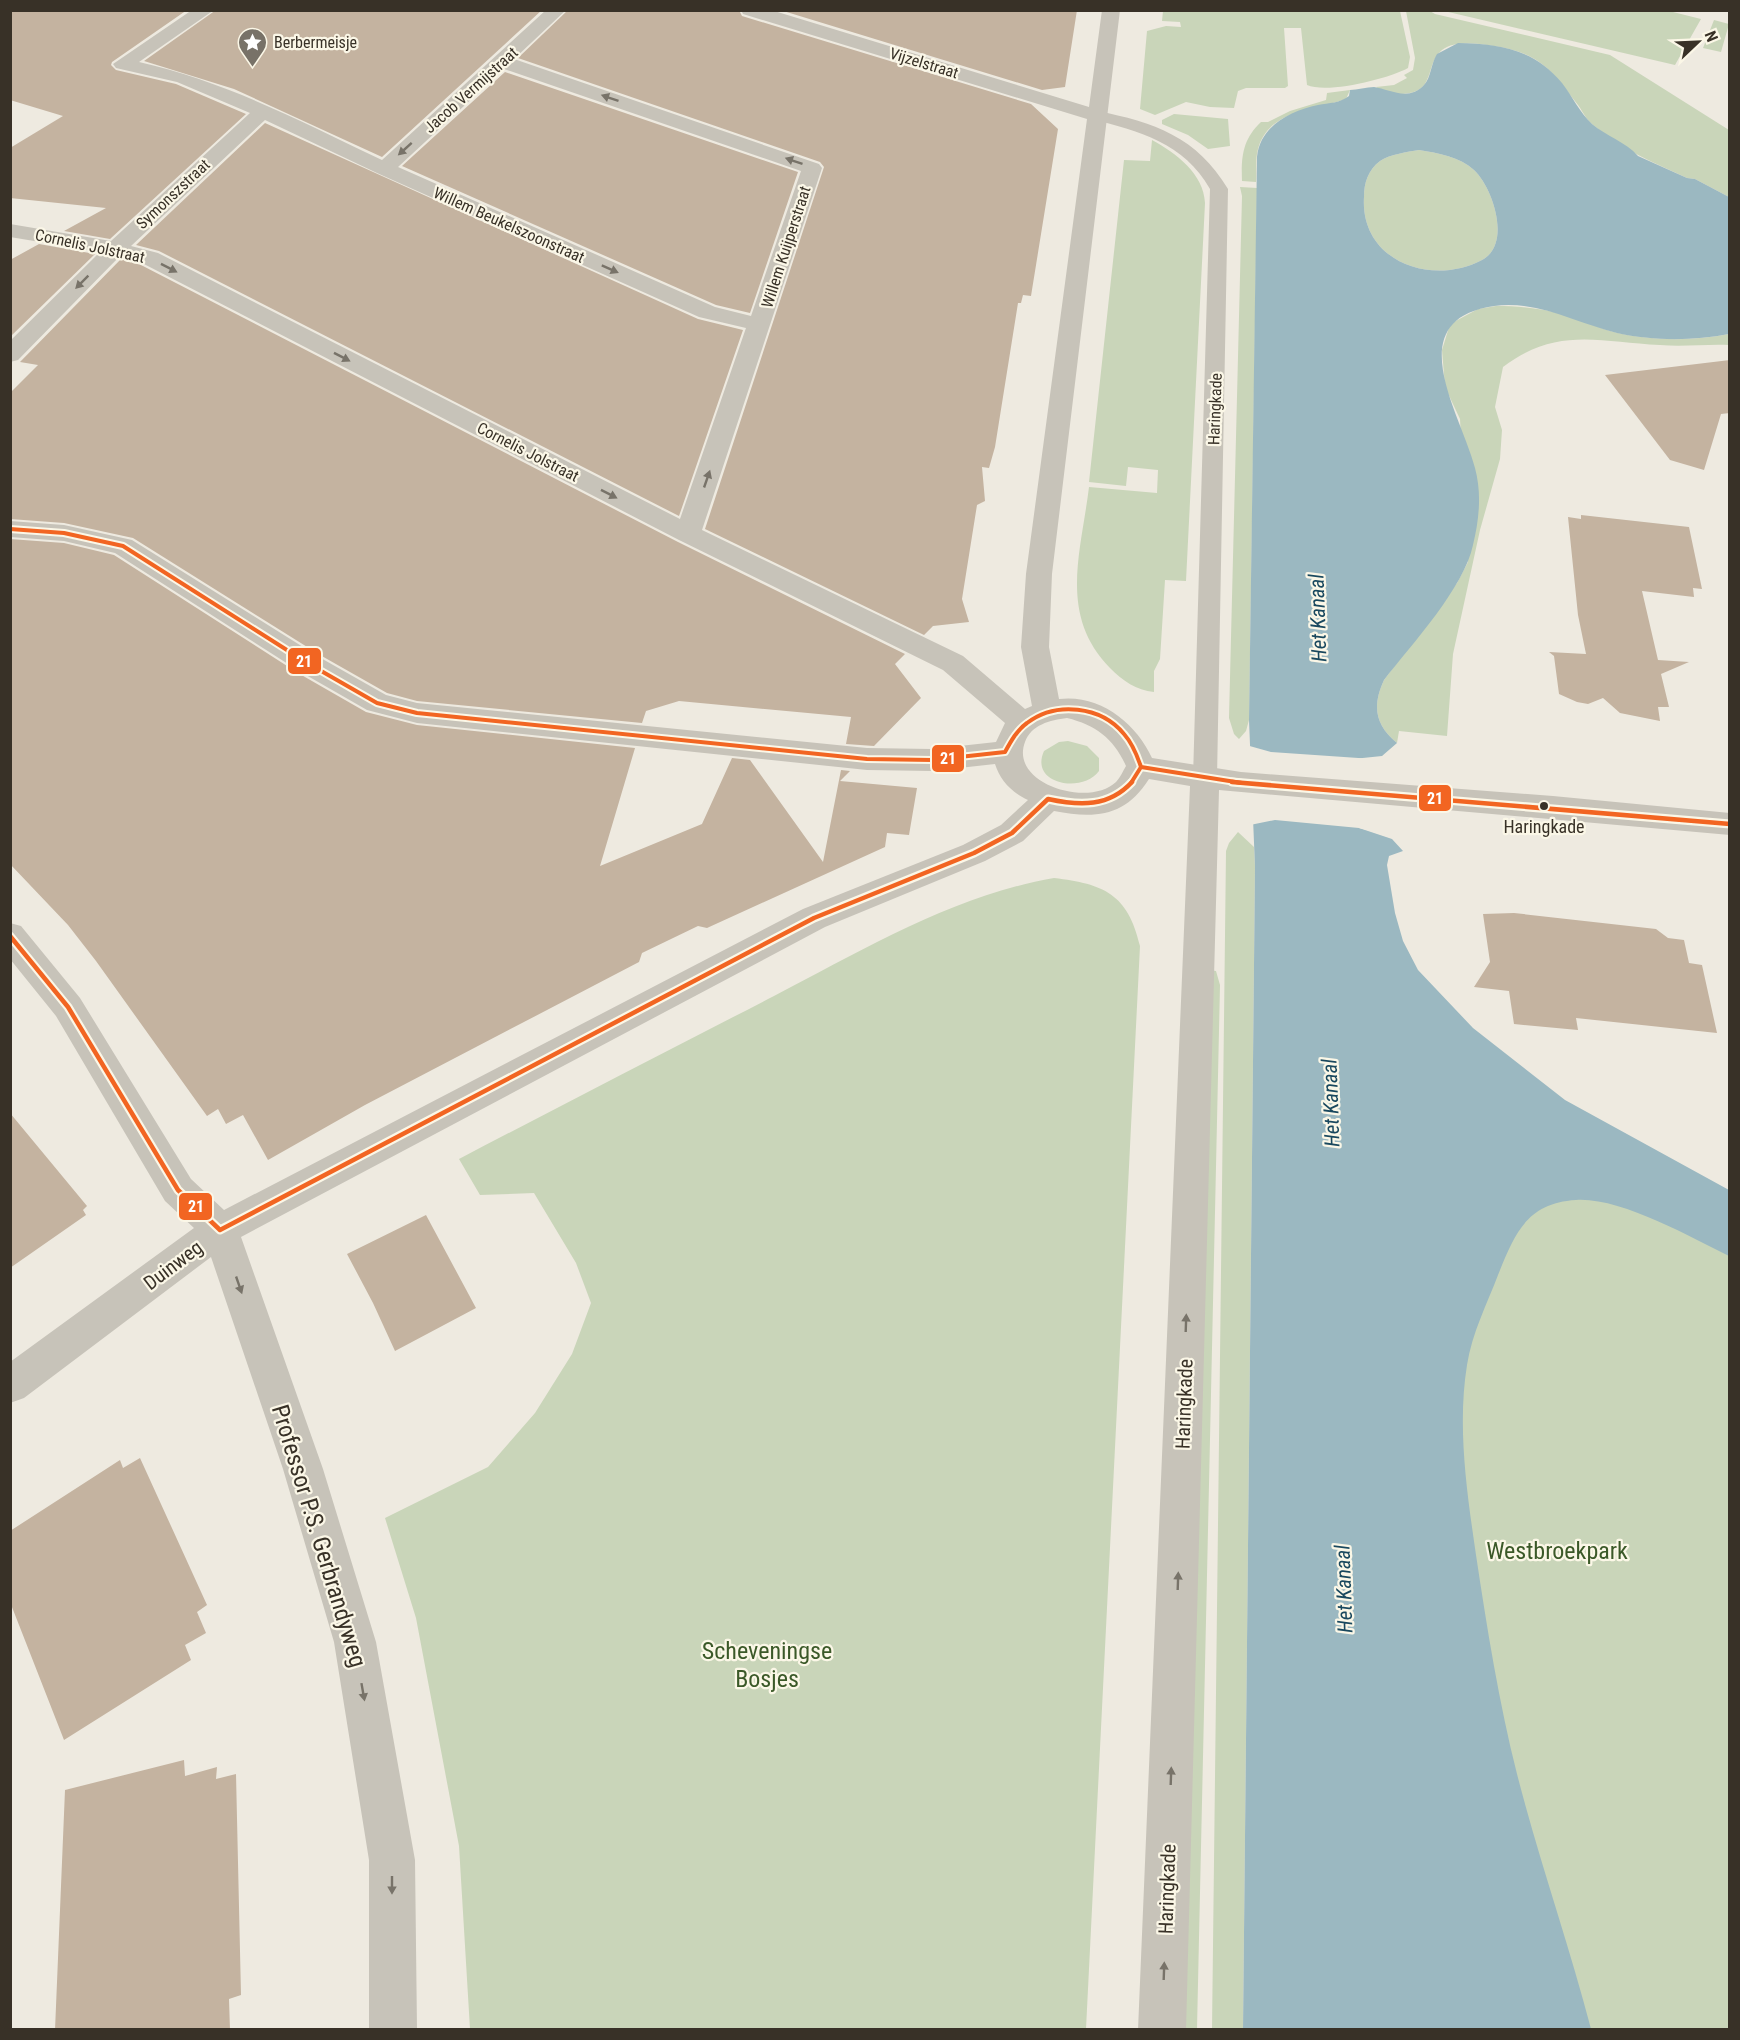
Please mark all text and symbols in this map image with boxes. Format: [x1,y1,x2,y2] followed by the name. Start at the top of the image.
[1668,12,1728,72] north arrow
[237,26,269,68] place icon: Berbermeisje
[1701,28,1722,45] text: N
[274,33,357,52] place label: Berbermeisje
[420,43,522,137] street label: Jacob Vermijstraat
[887,44,961,83] street label: Vijzelstraat
[601,93,619,103] one-way arrow
[398,142,413,156] one-way arrow
[132,155,214,233] street label: Symonszstraat
[785,156,803,166] one-way arrow
[431,183,588,267] street label: Willem Beukelszoonstraat
[757,183,815,310] street label: Willem Kuijperstraat
[33,225,147,267] street label: Cornelis Jolstraat
[160,263,177,272] one-way arrow
[601,265,618,274] one-way arrow
[75,275,89,289] one-way arrow
[333,351,351,361] one-way arrow
[1204,373,1226,445] street label: Haringkade
[474,418,582,486] street label: Cornelis Jolstraat
[703,470,713,488] one-way arrow
[600,488,618,498] one-way arrow
[1304,573,1332,662] water label: Het Kanaal
[287,647,322,675] line badge: 21
[296,652,312,671] text: 21
[931,744,965,773] line badge: 21
[940,749,956,768] text: 21
[1418,784,1452,812] line badge: 21
[1427,789,1443,808] text: 21
[1538,800,1550,812] marker: Haringkade
[1503,816,1585,837] place label: Haringkade
[1317,1058,1345,1147] water label: Het Kanaal
[178,1192,213,1221] line badge: 21
[188,1197,204,1216] text: 21
[139,1235,207,1295] street label: Duinweg
[235,1276,245,1294] one-way arrow
[1182,1314,1191,1333] one-way arrow
[1170,1359,1198,1449] street label: Haringkade
[266,1401,372,1671] street label: Professor P.S. Gerbrandyweg
[1486,1537,1628,1565] park label: Westbroekpark
[1330,1544,1358,1633] water label: Het Kanaal
[1173,1572,1182,1591] one-way arrow
[702,1637,832,1693] park label: Scheveningse Bosjes
[359,1683,368,1702] one-way arrow
[1166,1767,1176,1786] one-way arrow
[1153,1844,1181,1934] street label: Haringkade
[387,1875,397,1894] one-way arrow
[1160,1962,1169,1981] one-way arrow

